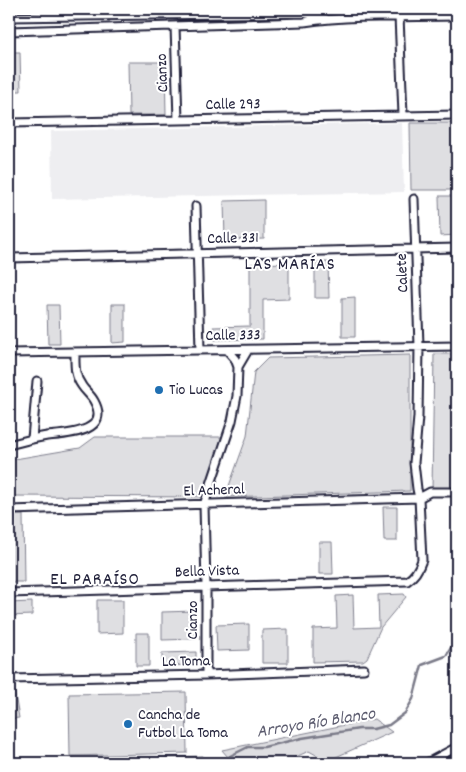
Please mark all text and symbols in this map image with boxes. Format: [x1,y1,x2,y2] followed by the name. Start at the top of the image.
[151,53,175,93] street label: Cianzo
[205,93,261,117] street label: Calle 293
[207,227,259,251] street label: Calle 331
[244,253,336,278] district label: LAS MARÍAS
[391,253,415,293] street label: Calete
[205,324,261,348] street label: Calle 333
[169,379,223,402] place label: Tio Lucas
[153,384,165,396] marker: Tio Lucas
[183,478,245,504] street label: El Acheral
[175,559,240,585] street label: Bella Vista
[50,568,140,593] district label: EL PARAÍSO
[182,601,205,639] street label: Cianzo
[162,650,211,674] street label: La Toma
[255,702,378,746] water label: Arroyo Río Blanco
[138,704,228,745] place label: Cancha de Futbol La Toma
[122,718,134,730] marker: Cancha de Futbol La Toma

